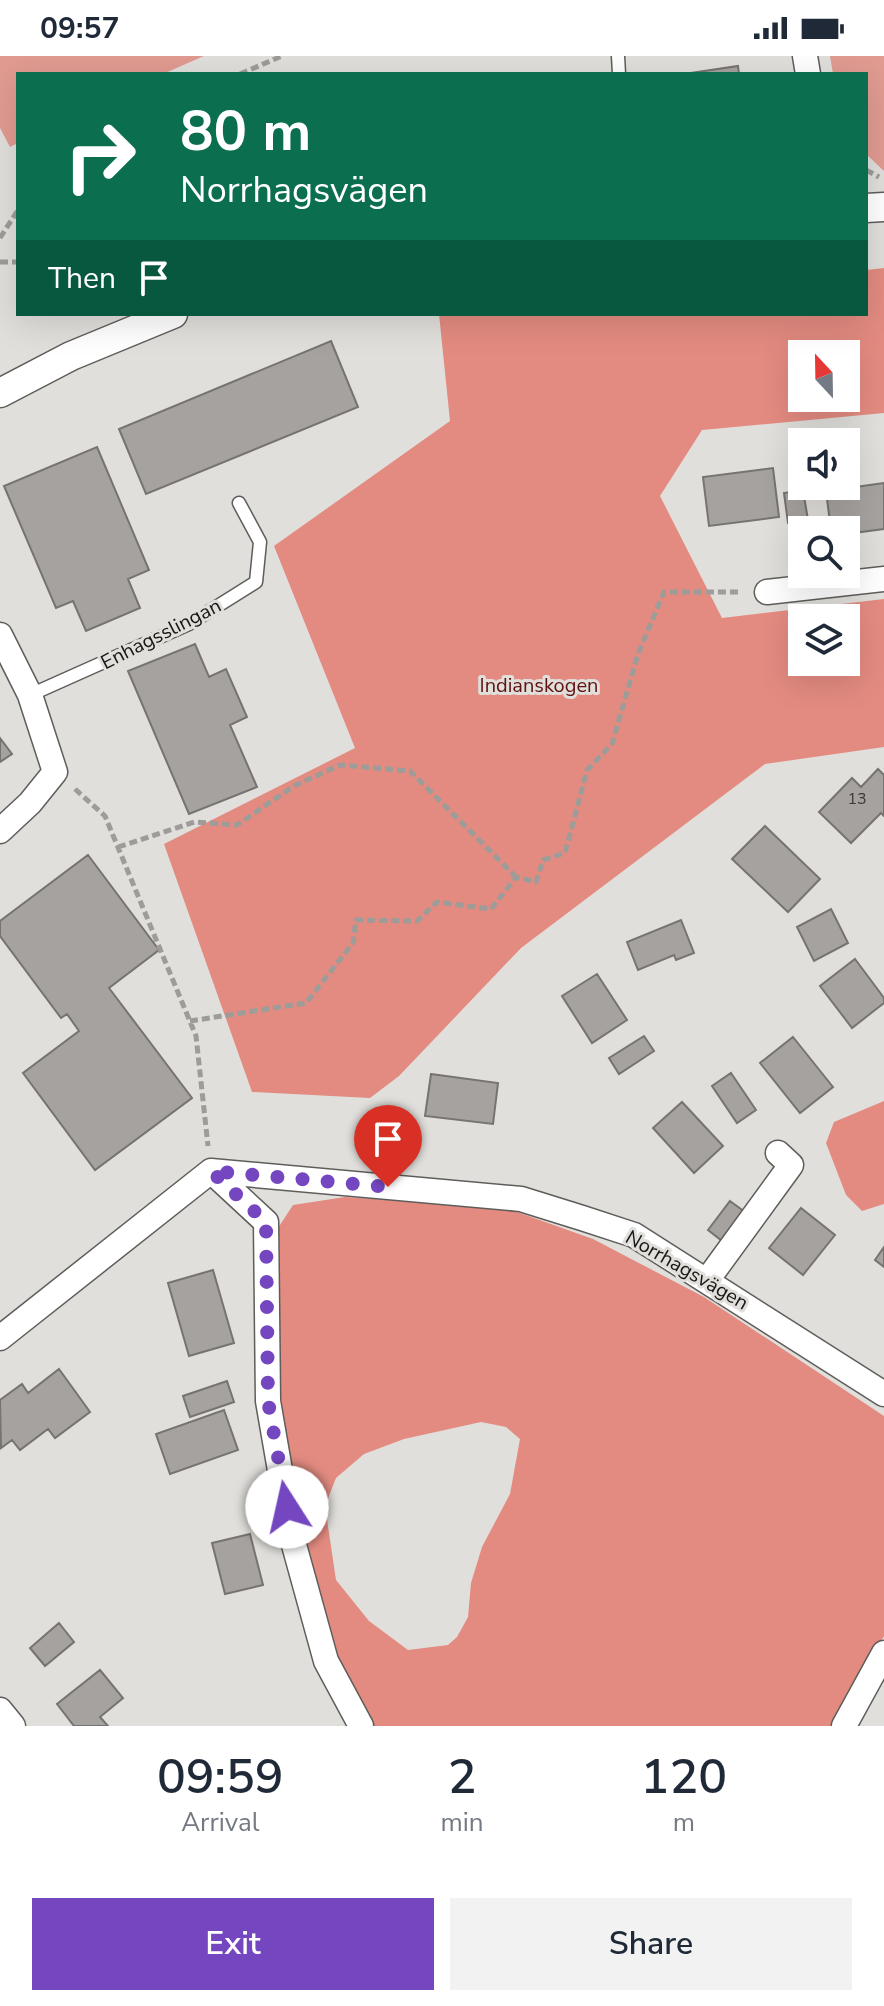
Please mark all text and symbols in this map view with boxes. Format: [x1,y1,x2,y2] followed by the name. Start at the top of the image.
[40,8,119,49] text: 09:57
[180,93,311,170] text: 80 m
[48,104,152,208] icon: right
[180,166,428,215] text: Norrhagsvägen
[132,256,176,300] icon: arrive
[48,258,116,299] text: Then
[788,340,860,412] north arrow
[788,340,860,676] map controls
[788,428,860,500] button: sound
[788,516,860,588] button: search
[96,592,226,676] street label: Enhagsslingan
[788,604,860,676] button: layers
[480,672,598,699] park label: Indianskogen
[847,788,867,810] house number: 13
[354,1105,422,1187] pin
[366,1117,410,1161] icon: arrive
[621,1224,753,1316] street label: Norrhagsvägen
[245,1465,329,1549] position arrow
[157,1744,284,1810] text: 09:59
[448,1744,476,1810] text: 2
[641,1744,727,1810] text: 120
[181,1805,259,1840] text: Arrival
[441,1805,484,1840] text: min
[673,1805,695,1840] text: m
[32,1898,434,1990] button: Exit
[450,1898,852,1990] button: Share

